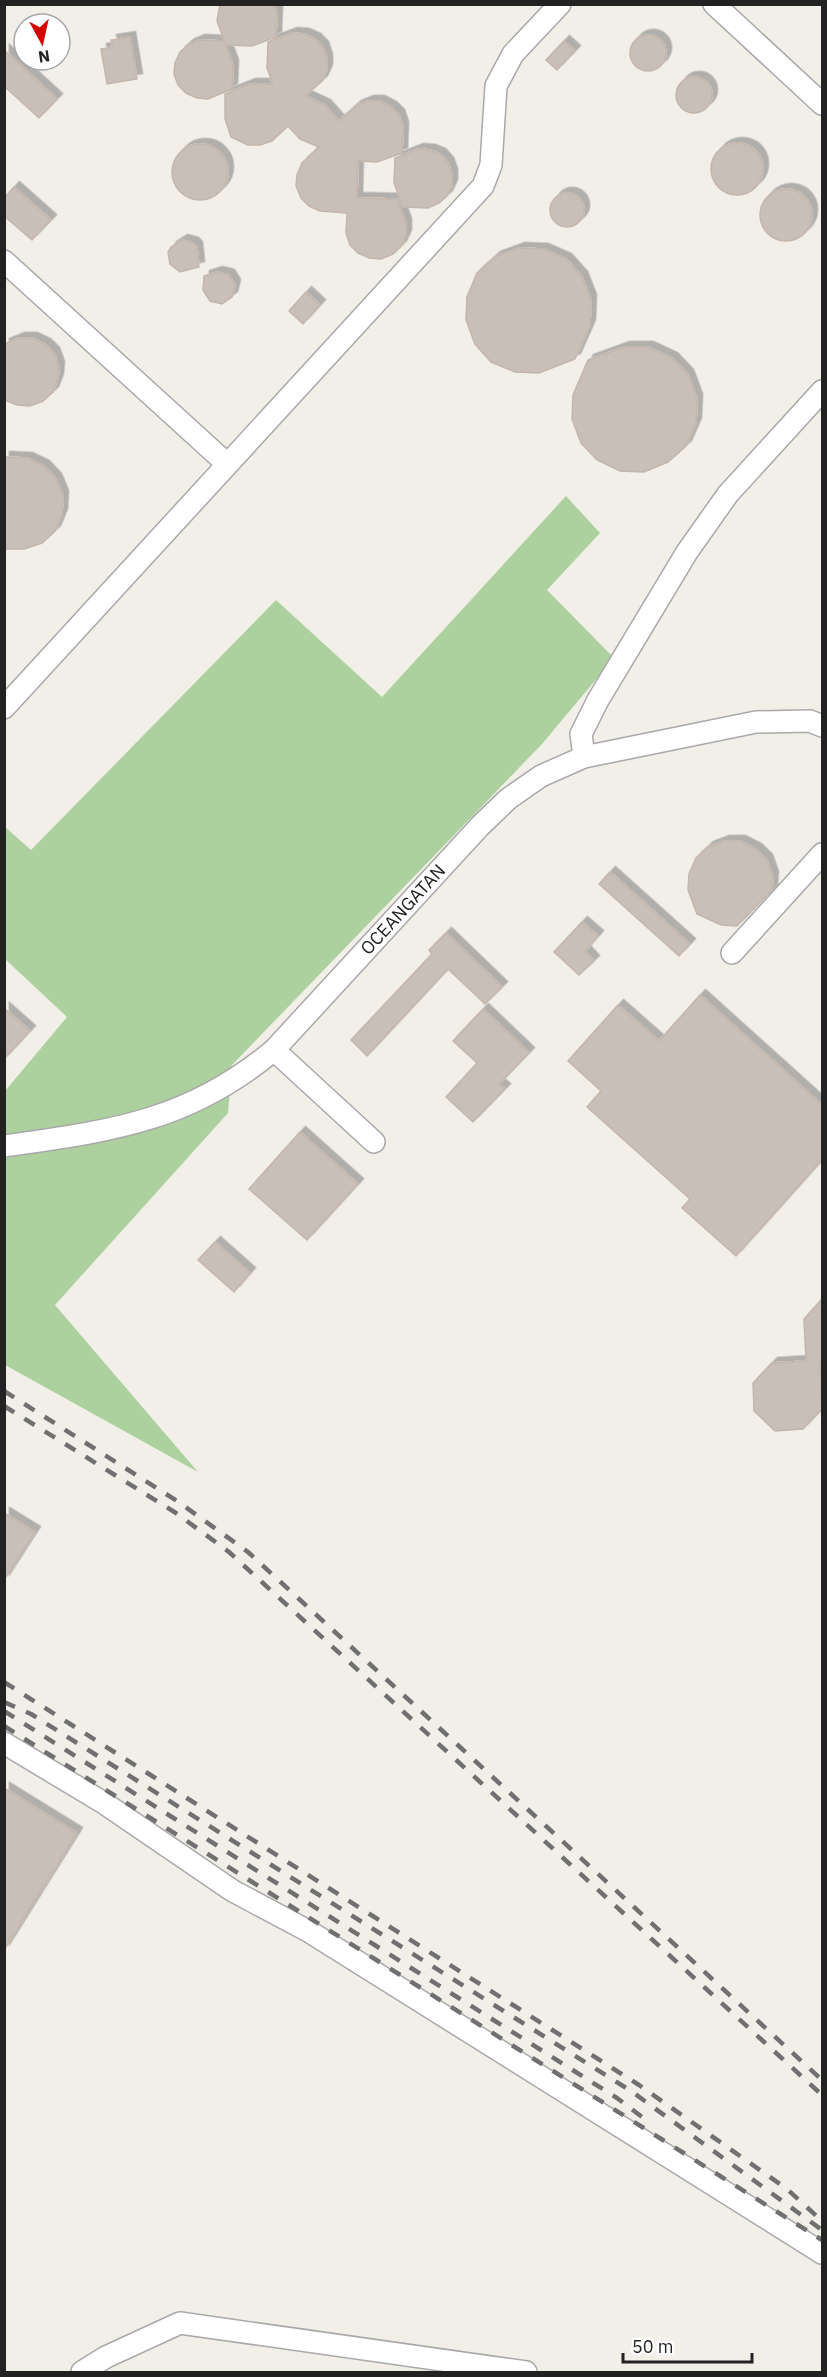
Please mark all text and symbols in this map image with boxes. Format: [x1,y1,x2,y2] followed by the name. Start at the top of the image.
[12,12,72,72] north arrow
[37,46,51,68] text: N
[355,859,450,959] street label: OCEANGATAN
[623,2326,752,2364] scale bar
[632,2335,674,2358] text: 50 m

